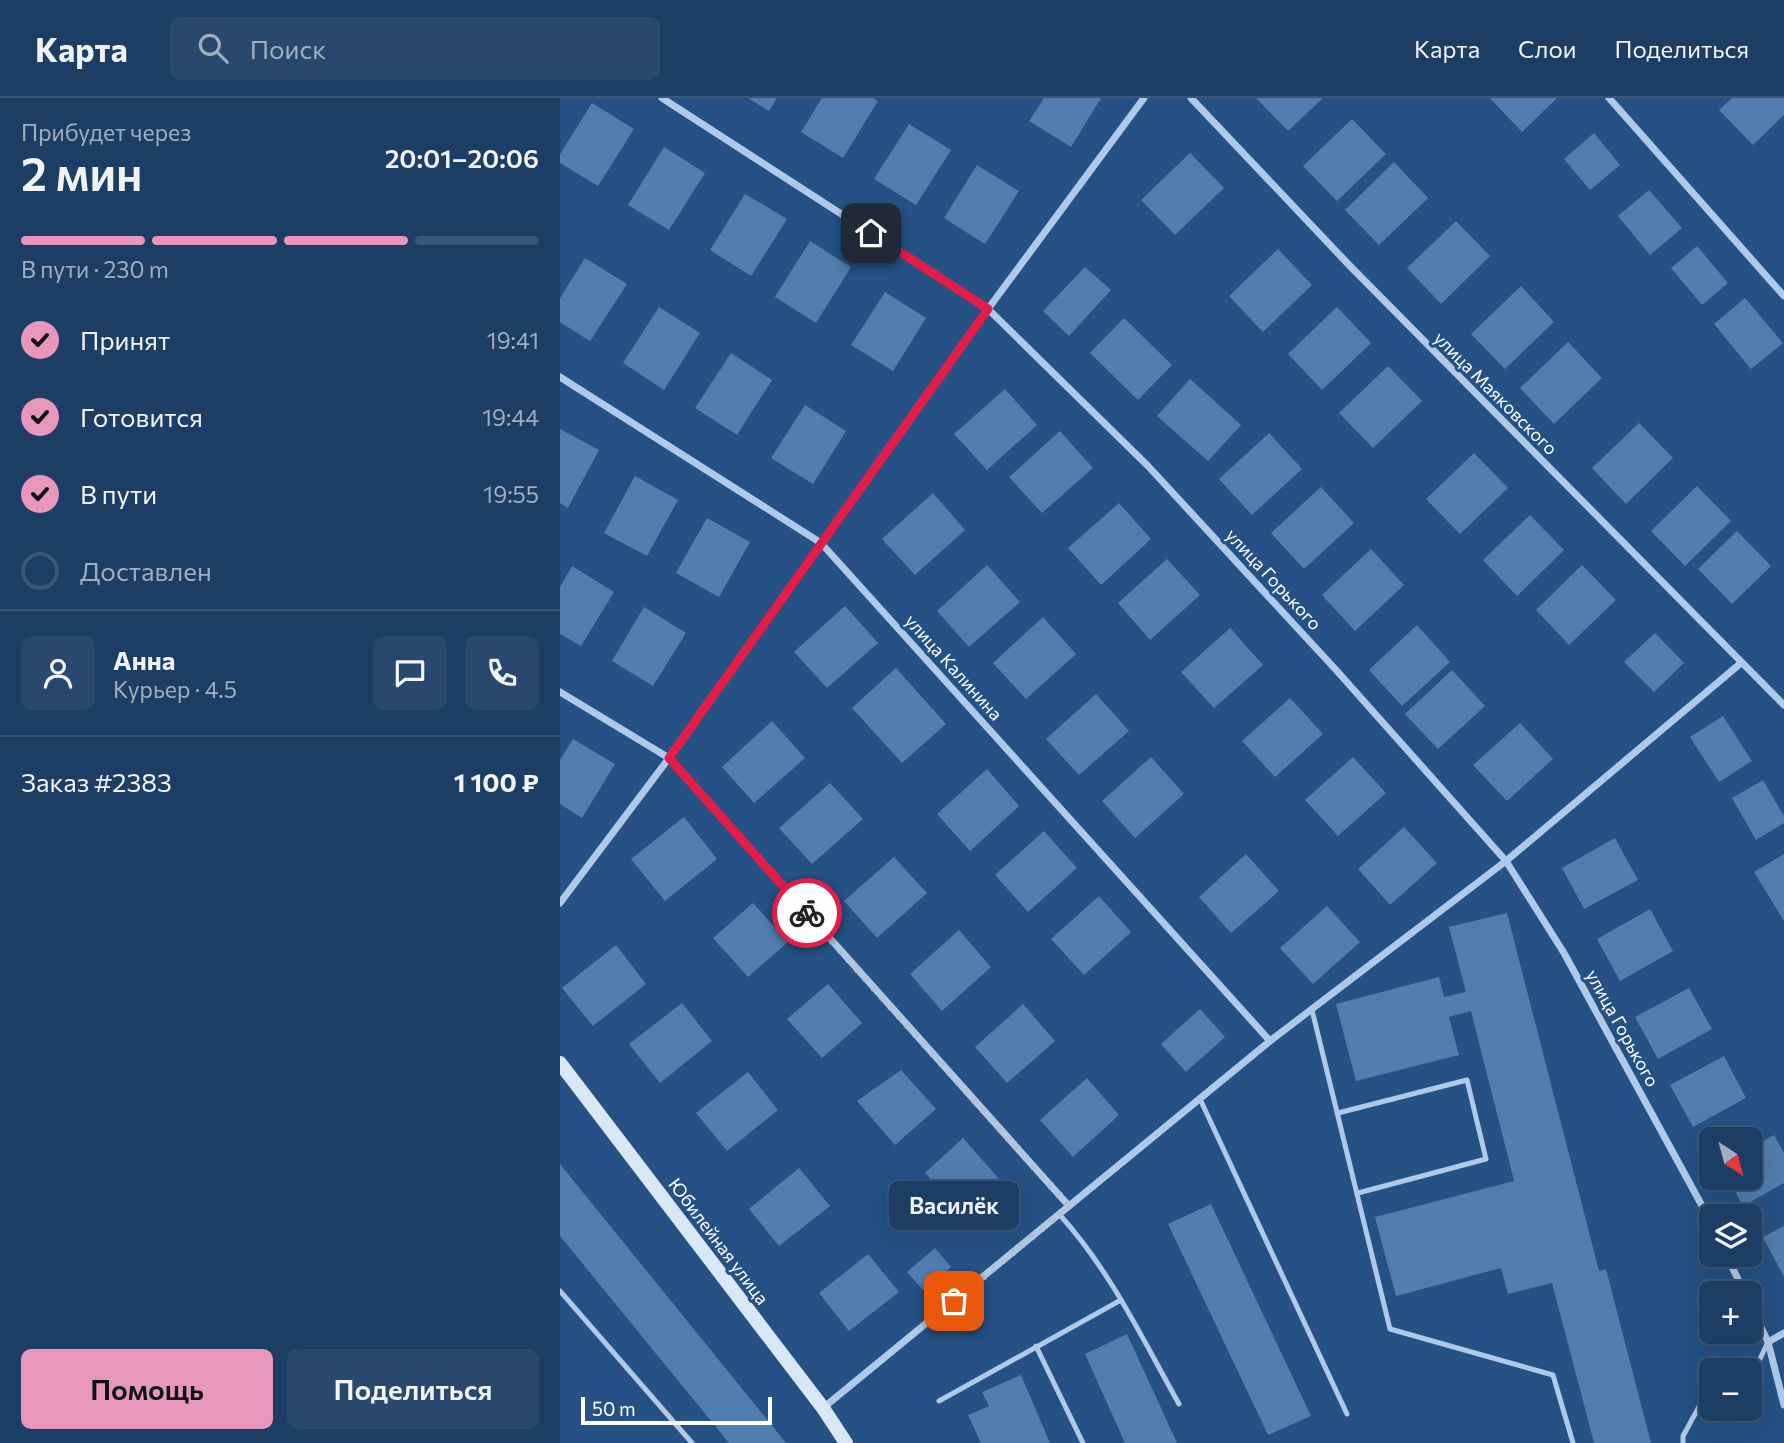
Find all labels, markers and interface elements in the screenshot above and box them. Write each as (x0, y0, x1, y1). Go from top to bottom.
search box (170, 17, 660, 80)
text: Карта (35, 28, 128, 69)
icon: search (194, 29, 232, 67)
text: Поиск (250, 33, 326, 64)
text: Карта (1414, 34, 1480, 63)
text: Слои (1518, 34, 1576, 63)
text: Поделиться (1614, 34, 1749, 63)
text: Прибудет через (21, 118, 191, 146)
text: 20:01–20:06 (385, 142, 539, 173)
text: 2 мин (21, 144, 143, 200)
pin (841, 203, 901, 263)
icon: home (852, 214, 890, 252)
text: В пути · 230 m (21, 255, 169, 283)
icon: check (21, 321, 59, 359)
text: Принят (80, 324, 170, 355)
text: 19:41 (487, 326, 539, 354)
street label: улица Маяковского (1430, 327, 1562, 459)
icon: check (21, 398, 59, 436)
text: Готовится (80, 401, 203, 432)
text: 19:44 (482, 403, 539, 431)
icon: check (21, 475, 59, 513)
text: В пути (80, 478, 157, 509)
text: 19:55 (483, 480, 539, 508)
street label: улица Горького (1221, 524, 1327, 634)
text: Доставлен (80, 555, 212, 586)
street label: улица Калинина (901, 609, 1007, 725)
button: person (21, 636, 95, 710)
button: chat (373, 636, 447, 710)
button: phone (465, 636, 539, 710)
text: Анна (113, 644, 175, 675)
text: Курьер · 4.5 (113, 675, 237, 703)
text: Заказ #2383 (21, 766, 172, 797)
text: 1 100 ₽ (454, 766, 539, 797)
courier (772, 878, 842, 948)
icon: bike (788, 894, 826, 932)
street label: улица Горького (1582, 966, 1664, 1090)
north arrow (1699, 1127, 1762, 1190)
map controls (1699, 1127, 1762, 1421)
street label: Юбилейная улица (664, 1173, 774, 1309)
callout: Василёк (889, 1182, 1019, 1231)
text: Василёк (909, 1191, 999, 1219)
button: layers (1699, 1204, 1762, 1267)
pin (924, 1271, 984, 1331)
button: + (1699, 1281, 1762, 1344)
icon: bag (935, 1282, 973, 1320)
button: Помощь (21, 1349, 273, 1429)
button: Поделиться (287, 1349, 539, 1429)
button: − (1699, 1358, 1762, 1421)
scale bar (581, 1394, 772, 1426)
text: 50 m (592, 1397, 636, 1420)

